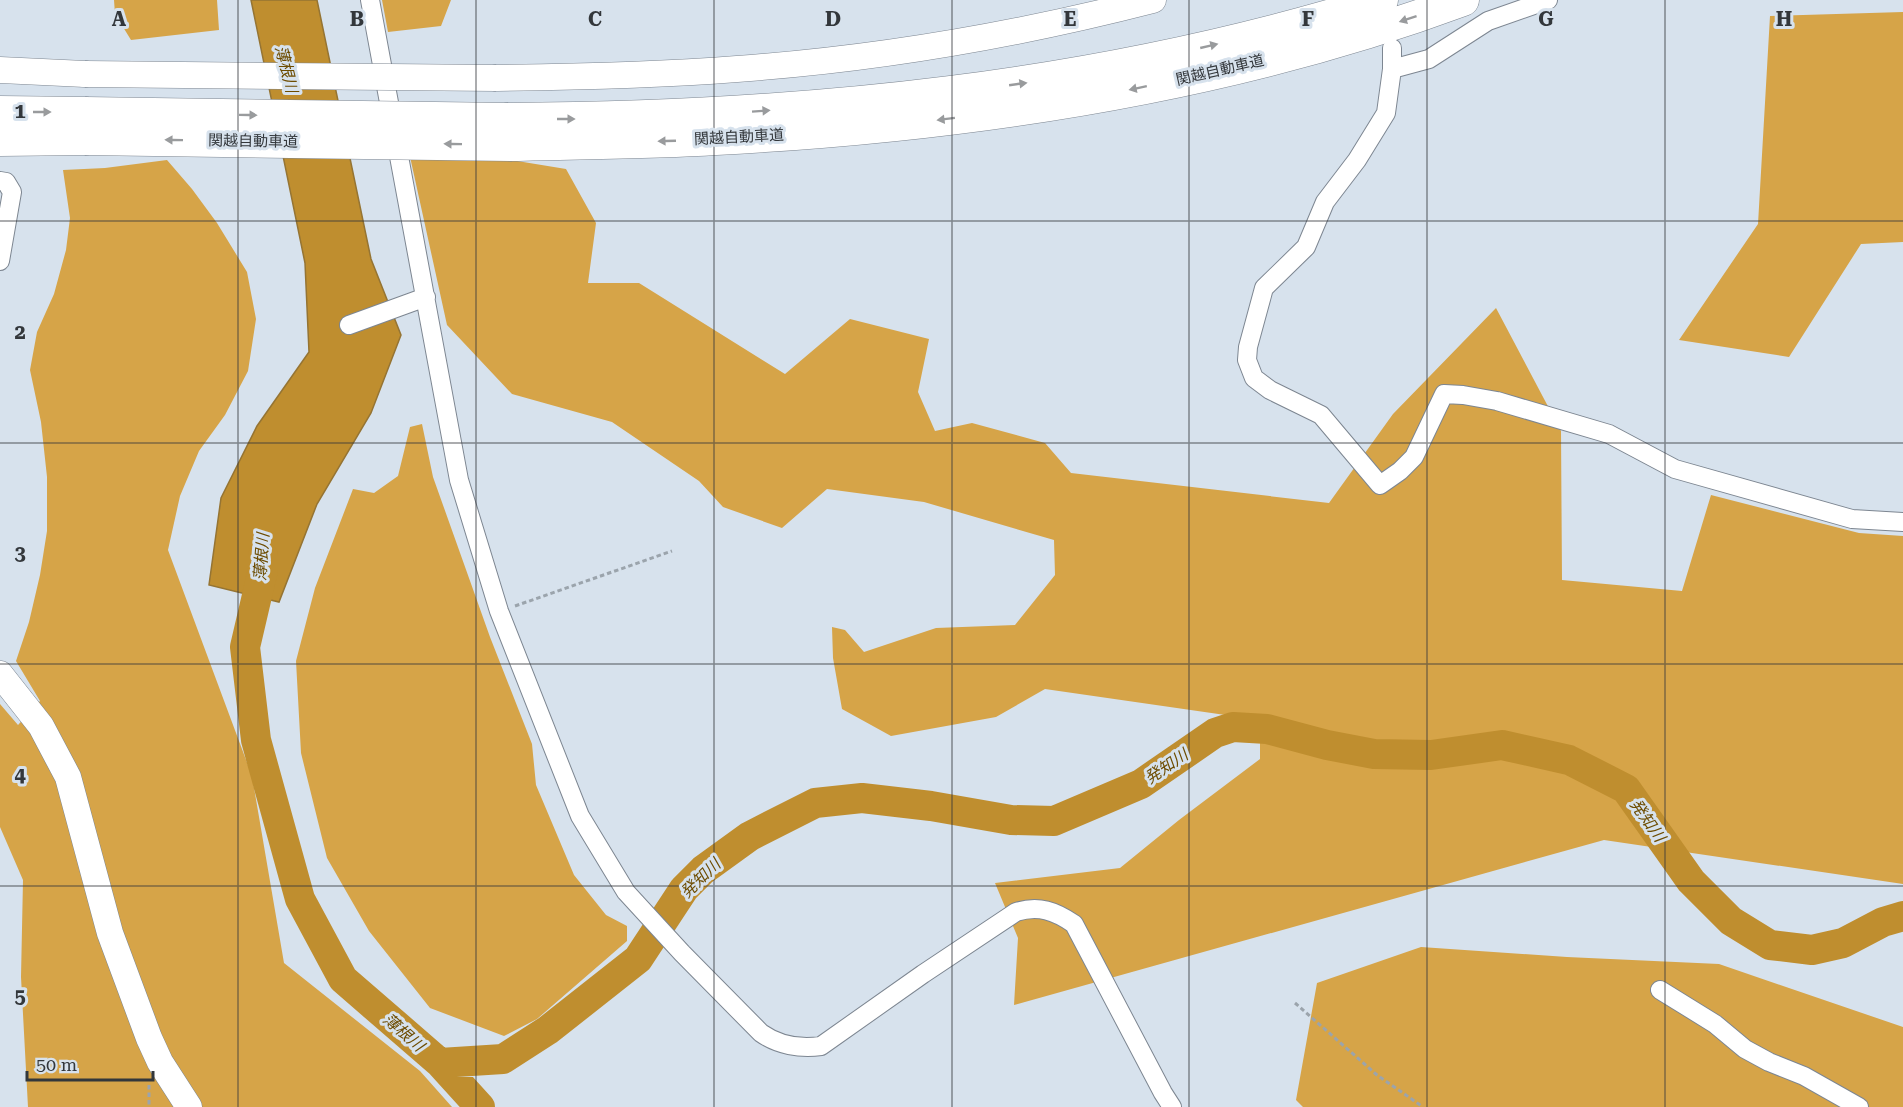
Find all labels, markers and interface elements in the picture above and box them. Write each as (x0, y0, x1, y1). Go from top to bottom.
text: A (112, 7, 127, 31)
text: B (350, 7, 364, 31)
text: C (588, 7, 602, 31)
text: D (825, 7, 841, 31)
text: E (1064, 7, 1077, 31)
text: F (1302, 7, 1314, 31)
text: G (1538, 7, 1554, 31)
text: H (1776, 7, 1792, 31)
one-way arrow (1399, 15, 1417, 24)
one-way arrow (1200, 41, 1218, 51)
water label: 薄根川 (271, 44, 302, 97)
street label: 関越自動車道 (1174, 51, 1266, 89)
one-way arrow (1008, 79, 1027, 89)
one-way arrow (1128, 84, 1147, 93)
text: 1 (14, 99, 26, 123)
one-way arrow (752, 106, 771, 115)
one-way arrow (33, 107, 52, 117)
one-way arrow (239, 110, 258, 120)
one-way arrow (557, 114, 576, 124)
one-way arrow (936, 114, 955, 124)
street label: 関越自動車道 (694, 126, 784, 148)
street label: 関越自動車道 (208, 131, 298, 151)
one-way arrow (165, 135, 184, 145)
one-way arrow (658, 136, 677, 145)
one-way arrow (444, 139, 463, 149)
text: 2 (14, 320, 26, 344)
water label: 薄根川 (250, 530, 273, 582)
text: 3 (14, 541, 26, 565)
water label: 発知川 (1141, 744, 1193, 788)
text: 4 (14, 763, 26, 787)
water label: 発知川 (1626, 795, 1670, 847)
water label: 発知川 (676, 853, 726, 902)
text: 5 (14, 984, 26, 1008)
water label: 薄根川 (379, 1009, 430, 1057)
scale bar (27, 1044, 153, 1082)
text: 50 m (36, 1054, 77, 1075)

